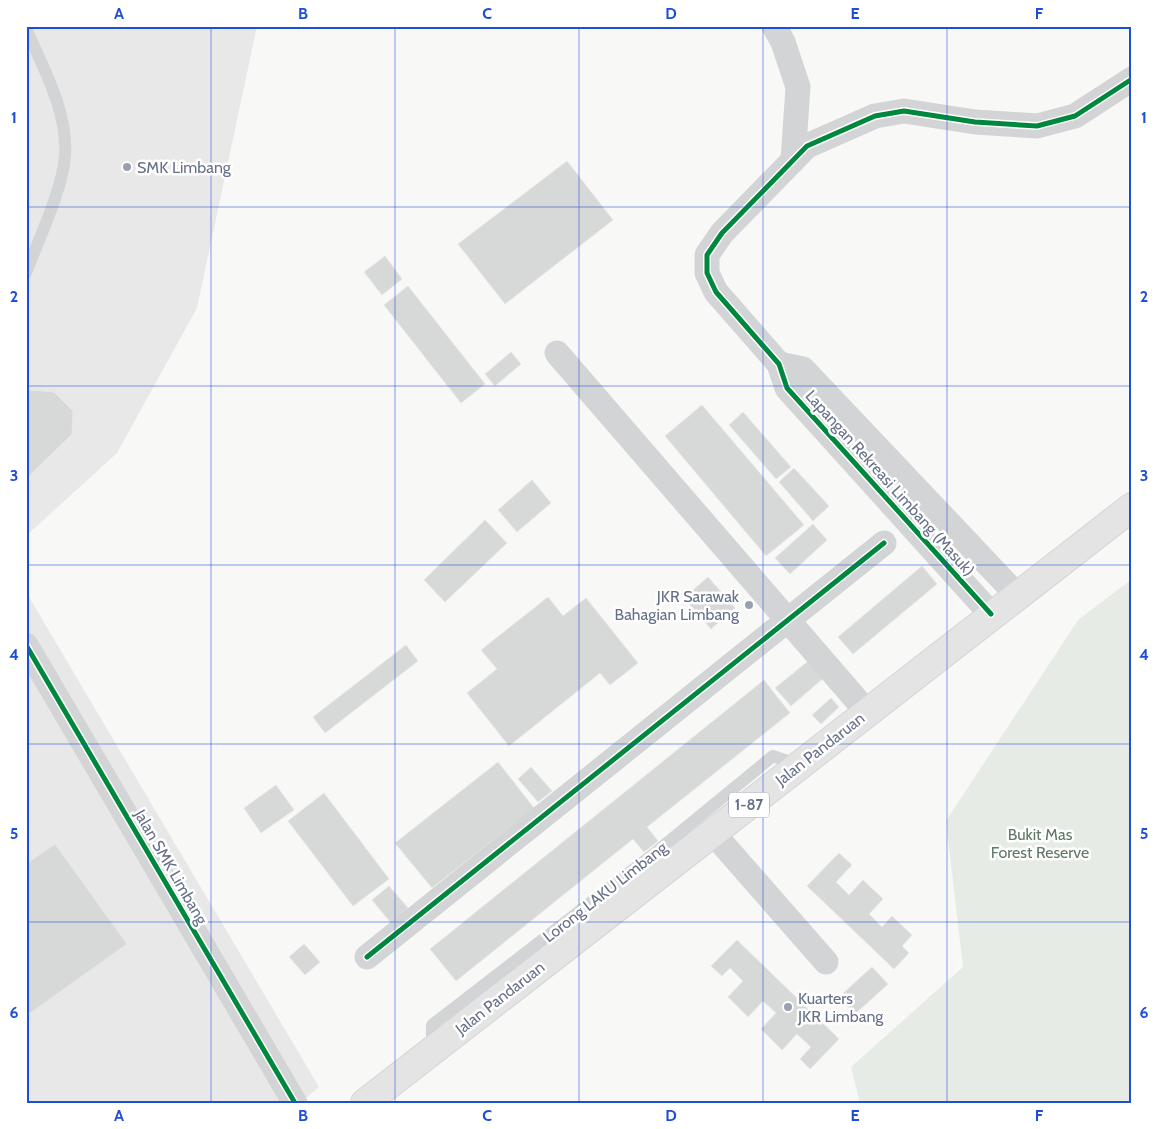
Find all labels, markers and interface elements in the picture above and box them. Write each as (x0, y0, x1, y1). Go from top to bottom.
text: A (114, 4, 124, 23)
text: B (298, 4, 308, 23)
text: C (482, 4, 492, 23)
text: D (665, 4, 677, 23)
text: E (850, 4, 860, 23)
text: F (1035, 4, 1044, 23)
text: 1 (11, 108, 17, 127)
text: 1 (1141, 108, 1147, 127)
place label: SMK Limbang (137, 158, 232, 177)
marker: SMK Limbang (121, 161, 133, 173)
text: 2 (10, 287, 18, 306)
text: 2 (1140, 287, 1148, 306)
street label: Lapangan Rekreasi Limbang (Masuk) (801, 386, 979, 580)
text: 3 (10, 466, 18, 485)
text: 3 (1140, 466, 1148, 485)
place label: JKR Sarawak Bahagian Limbang (615, 587, 740, 624)
marker: JKR Sarawak Bahagian Limbang (743, 599, 755, 611)
text: 4 (9, 645, 19, 664)
text: 4 (1139, 645, 1149, 664)
street label: Jalan Pandaruan (771, 708, 868, 790)
road number: 1-87 (729, 792, 769, 818)
street label: Jalan SMK Limbang (130, 805, 212, 929)
text: 5 (10, 824, 18, 843)
text: 5 (1140, 824, 1148, 843)
park label: Bukit Mas Forest Reserve (991, 825, 1089, 862)
street label: Lorong LAKU Limbang (539, 837, 671, 946)
street label: Jalan Pandaruan (451, 957, 548, 1039)
place label: Kuarters JKR Limbang (797, 989, 884, 1026)
marker: Kuarters JKR Limbang (782, 1001, 794, 1013)
text: 6 (10, 1003, 19, 1022)
text: 6 (1140, 1003, 1149, 1022)
text: A (114, 1106, 124, 1125)
text: B (298, 1106, 308, 1125)
text: C (482, 1106, 492, 1125)
text: D (665, 1106, 677, 1125)
text: E (850, 1106, 860, 1125)
text: F (1035, 1106, 1044, 1125)

